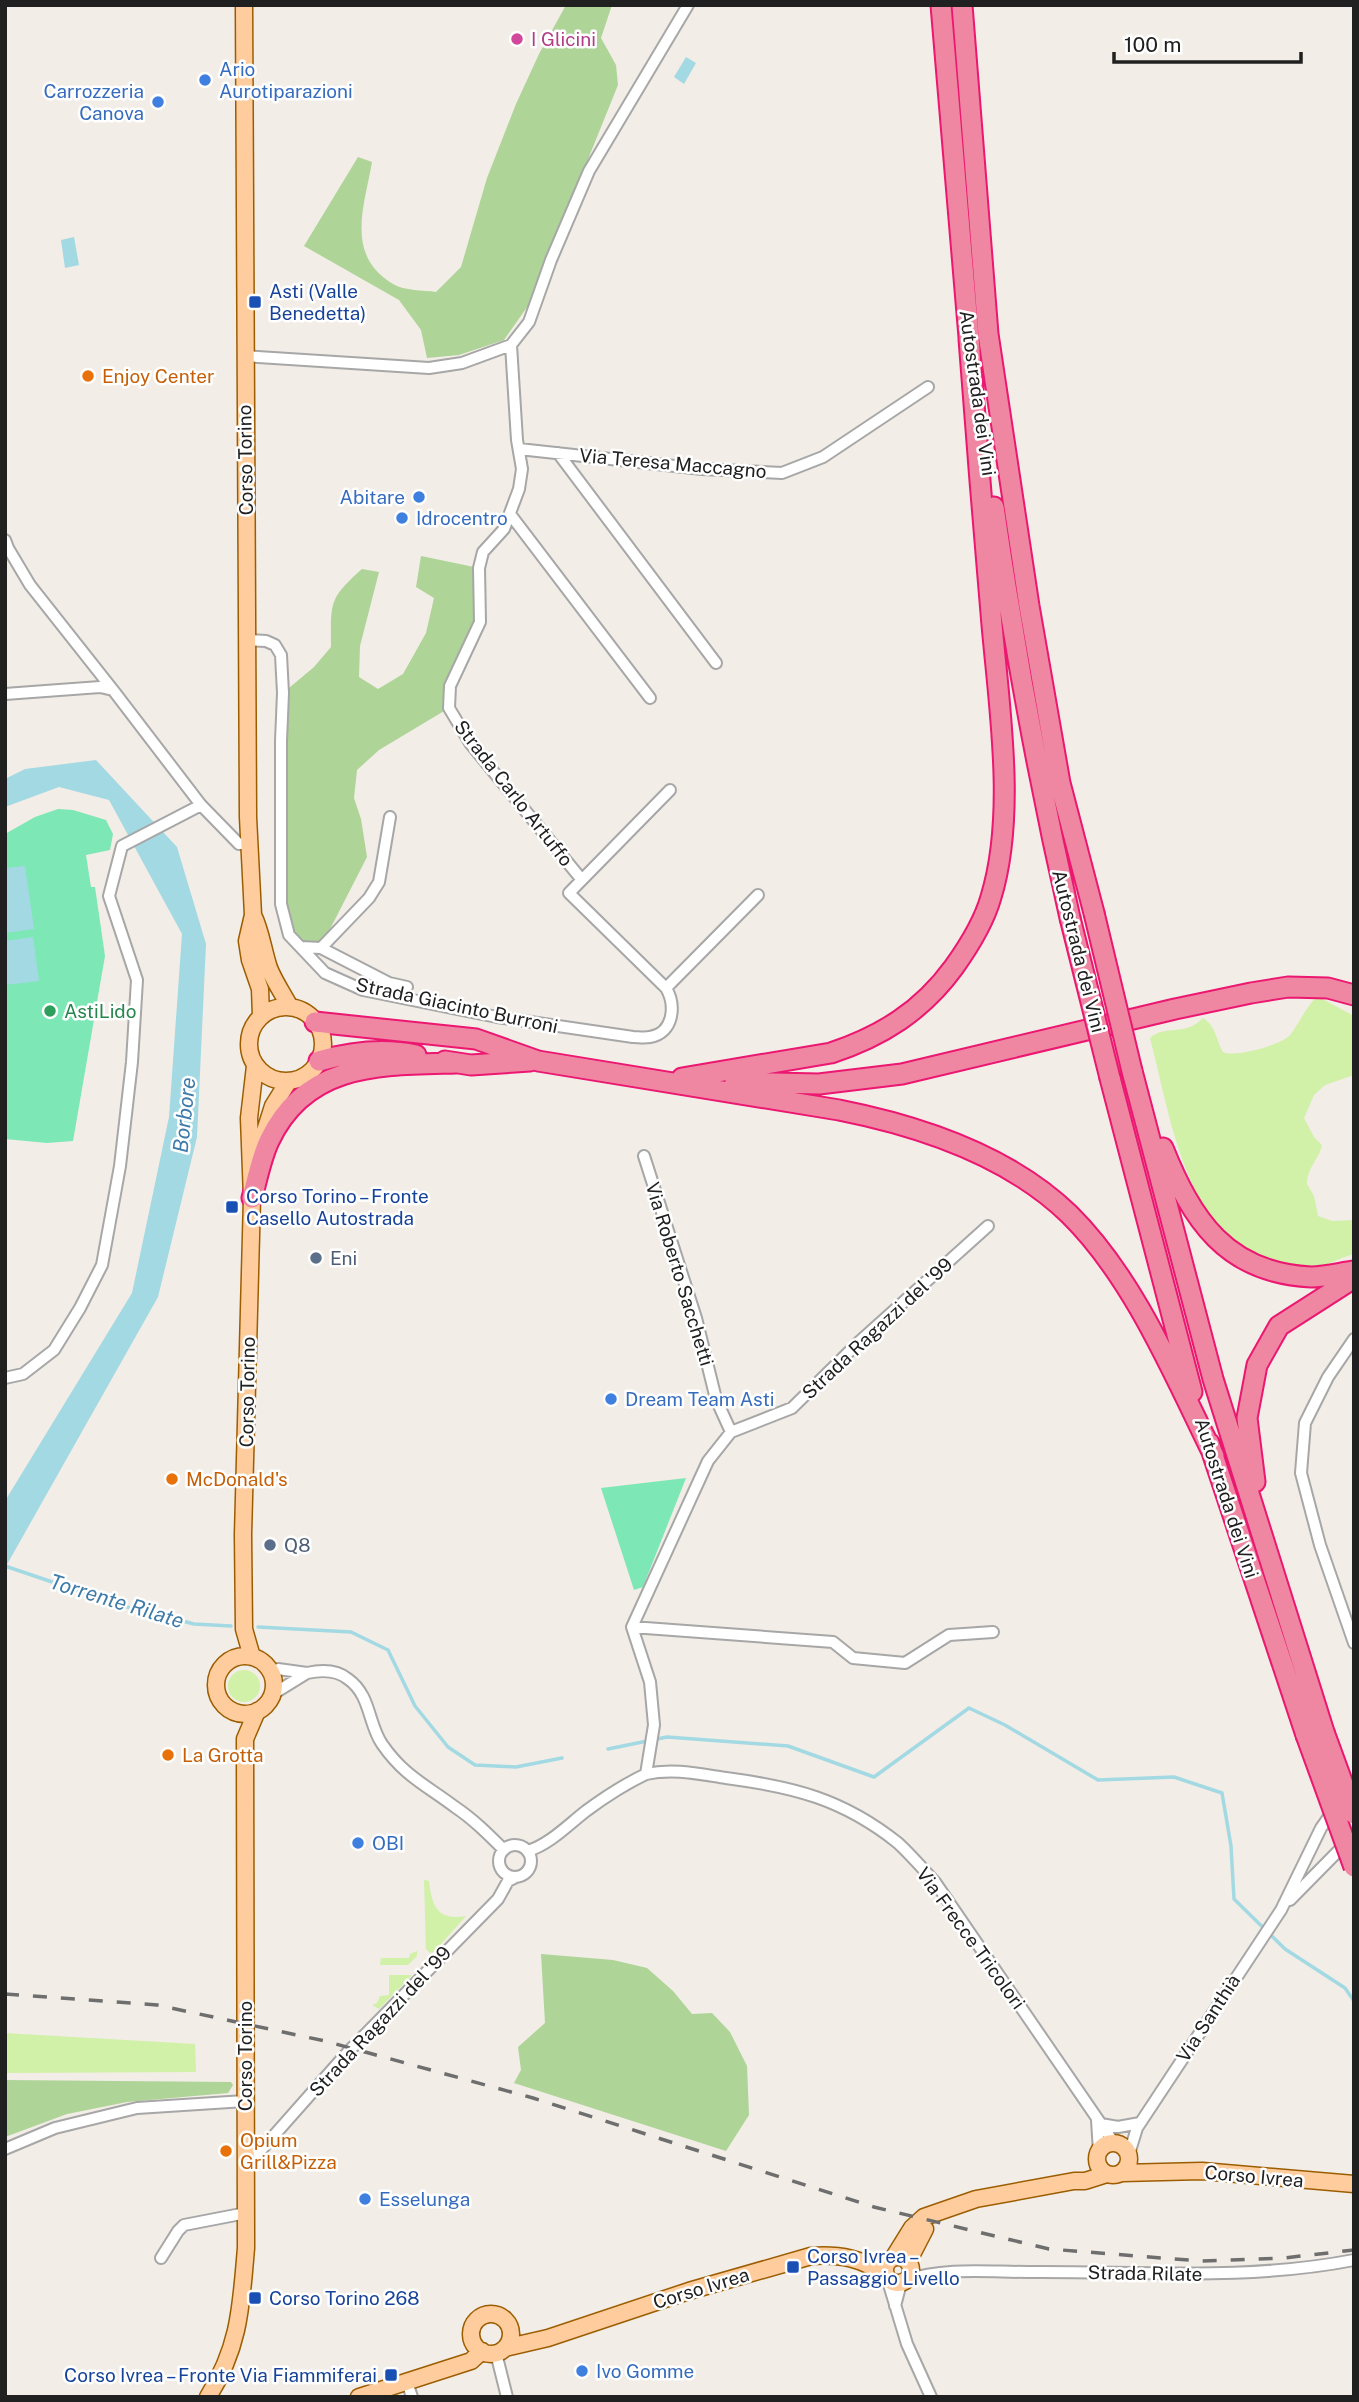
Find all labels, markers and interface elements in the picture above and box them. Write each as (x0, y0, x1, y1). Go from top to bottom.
scale bar (1114, 21, 1301, 65)
place label: I Glicini (531, 28, 596, 50)
marker: I Glicini (509, 31, 525, 47)
text: 100 m (1124, 32, 1181, 57)
place label: Ario Aurotiparazioni (219, 58, 353, 102)
marker: Ario Aurotiparazioni (197, 72, 213, 88)
place label: Carrozzeria Canova (44, 80, 144, 124)
marker: Carrozzeria Canova (150, 94, 166, 110)
place label: Asti (Valle Benedetta) (269, 280, 366, 324)
marker: Asti (Valle Benedetta) (247, 294, 263, 310)
street label: Autostrada dei Vini (955, 309, 1001, 477)
place label: Enjoy Center (102, 365, 215, 387)
marker: Enjoy Center (80, 368, 96, 384)
street label: Corso Torino (233, 404, 257, 516)
street label: Via Teresa Maccagno (578, 444, 768, 482)
place label: Abitare (340, 486, 405, 508)
marker: Abitare (411, 489, 427, 505)
place label: Idrocentro (416, 507, 508, 529)
marker: Idrocentro (394, 510, 410, 526)
street label: Strada Carlo Artuffo (450, 716, 578, 870)
street label: Autostrada dei Vini (1048, 867, 1110, 1035)
street label: Strada Giacinto Burroni (354, 973, 560, 1037)
place label: AstiLido (64, 1000, 136, 1022)
marker: AstiLido (42, 1003, 58, 1019)
water label: Borbore (168, 1076, 200, 1154)
street label: Via Roberto Sacchetti (642, 1179, 718, 1369)
place label: Corso Torino – Fronte Casello Autostrada (246, 1185, 429, 1229)
marker: Corso Torino – Fronte Casello Autostrada (224, 1199, 240, 1215)
place label: Eni (330, 1247, 357, 1269)
marker: Eni (308, 1250, 324, 1266)
street label: Strada Ragazzi del '99 (797, 1253, 957, 1403)
street label: Corso Torino (235, 1336, 259, 1448)
place label: Dream Team Asti (625, 1388, 775, 1410)
marker: Dream Team Asti (603, 1391, 619, 1407)
street label: Autostrada dei Vini (1191, 1415, 1263, 1581)
place label: McDonald's (186, 1468, 288, 1490)
marker: McDonald's (164, 1471, 180, 1487)
place label: Q8 (284, 1534, 311, 1556)
marker: Q8 (262, 1537, 278, 1553)
water label: Torrente Rilate (47, 1569, 187, 1633)
place label: La Grotta (182, 1744, 264, 1766)
marker: La Grotta (160, 1747, 176, 1763)
place label: OBI (372, 1832, 404, 1854)
marker: OBI (350, 1835, 366, 1851)
street label: Via Frecce Tricolori (912, 1863, 1030, 2013)
street label: Strada Ragazzi del '99 (305, 1941, 455, 2101)
street label: Via Santhià (1172, 1970, 1244, 2066)
street label: Corso Torino (234, 2001, 256, 2111)
place label: Opium Grill&Pizza (240, 2129, 337, 2173)
marker: Opium Grill&Pizza (218, 2143, 234, 2159)
street label: Corso Ivrea (1204, 2161, 1304, 2191)
place label: Esselunga (379, 2188, 470, 2210)
marker: Esselunga (357, 2191, 373, 2207)
place label: Corso Ivrea – Passaggio Livello (807, 2245, 960, 2289)
marker: Corso Ivrea – Passaggio Livello (785, 2259, 801, 2275)
street label: Strada Rilate (1087, 2261, 1203, 2285)
street label: Corso Ivrea (650, 2263, 752, 2313)
place label: Corso Torino 268 (269, 2287, 420, 2309)
marker: Corso Torino 268 (247, 2290, 263, 2306)
place label: Ivo Gomme (596, 2360, 694, 2382)
marker: Ivo Gomme (574, 2363, 590, 2379)
place label: Corso Ivrea – Fronte Via Fiammiferai (64, 2364, 377, 2386)
marker: Corso Ivrea – Fronte Via Fiammiferai (383, 2367, 399, 2383)

